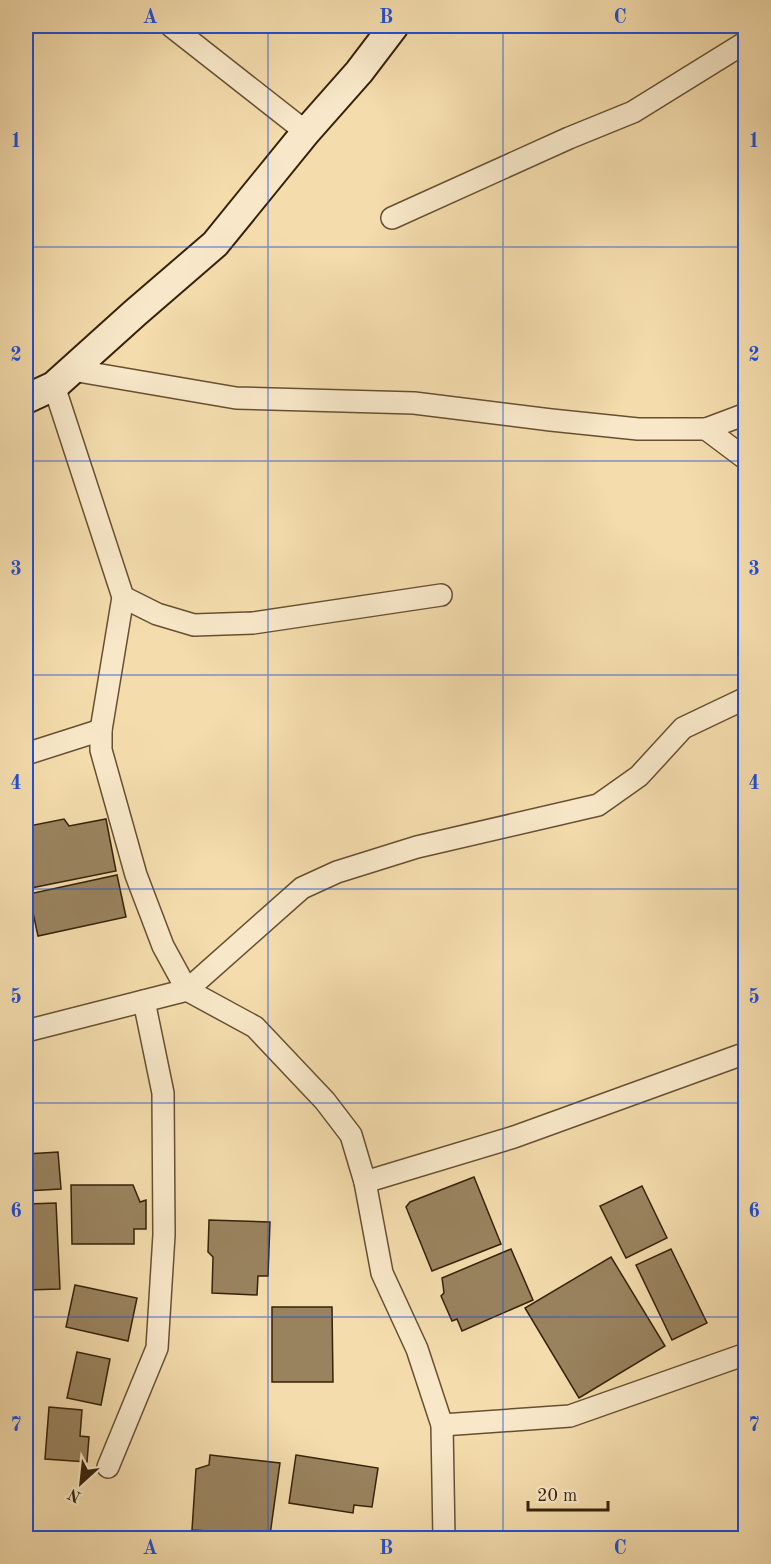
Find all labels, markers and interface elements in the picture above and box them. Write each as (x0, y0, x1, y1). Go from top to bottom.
text: A (142, 8, 158, 28)
text: B (379, 8, 393, 28)
text: C (613, 8, 627, 28)
text: 1 (10, 132, 22, 152)
text: 1 (748, 132, 760, 152)
text: 2 (10, 346, 22, 366)
text: 2 (748, 346, 760, 366)
text: 3 (10, 560, 22, 580)
text: 3 (748, 560, 760, 580)
text: 4 (10, 774, 22, 794)
text: 4 (748, 774, 760, 794)
text: 5 (10, 987, 22, 1008)
text: 5 (748, 987, 760, 1008)
text: 6 (10, 1202, 22, 1222)
text: 6 (748, 1202, 760, 1222)
text: 7 (10, 1416, 22, 1436)
text: 7 (748, 1416, 760, 1436)
north arrow (51, 1453, 111, 1513)
scale bar (528, 1474, 608, 1512)
text: N (65, 1484, 84, 1504)
text: 20 m (537, 1487, 577, 1505)
text: A (142, 1539, 158, 1559)
text: B (379, 1539, 393, 1559)
text: C (613, 1539, 627, 1559)

